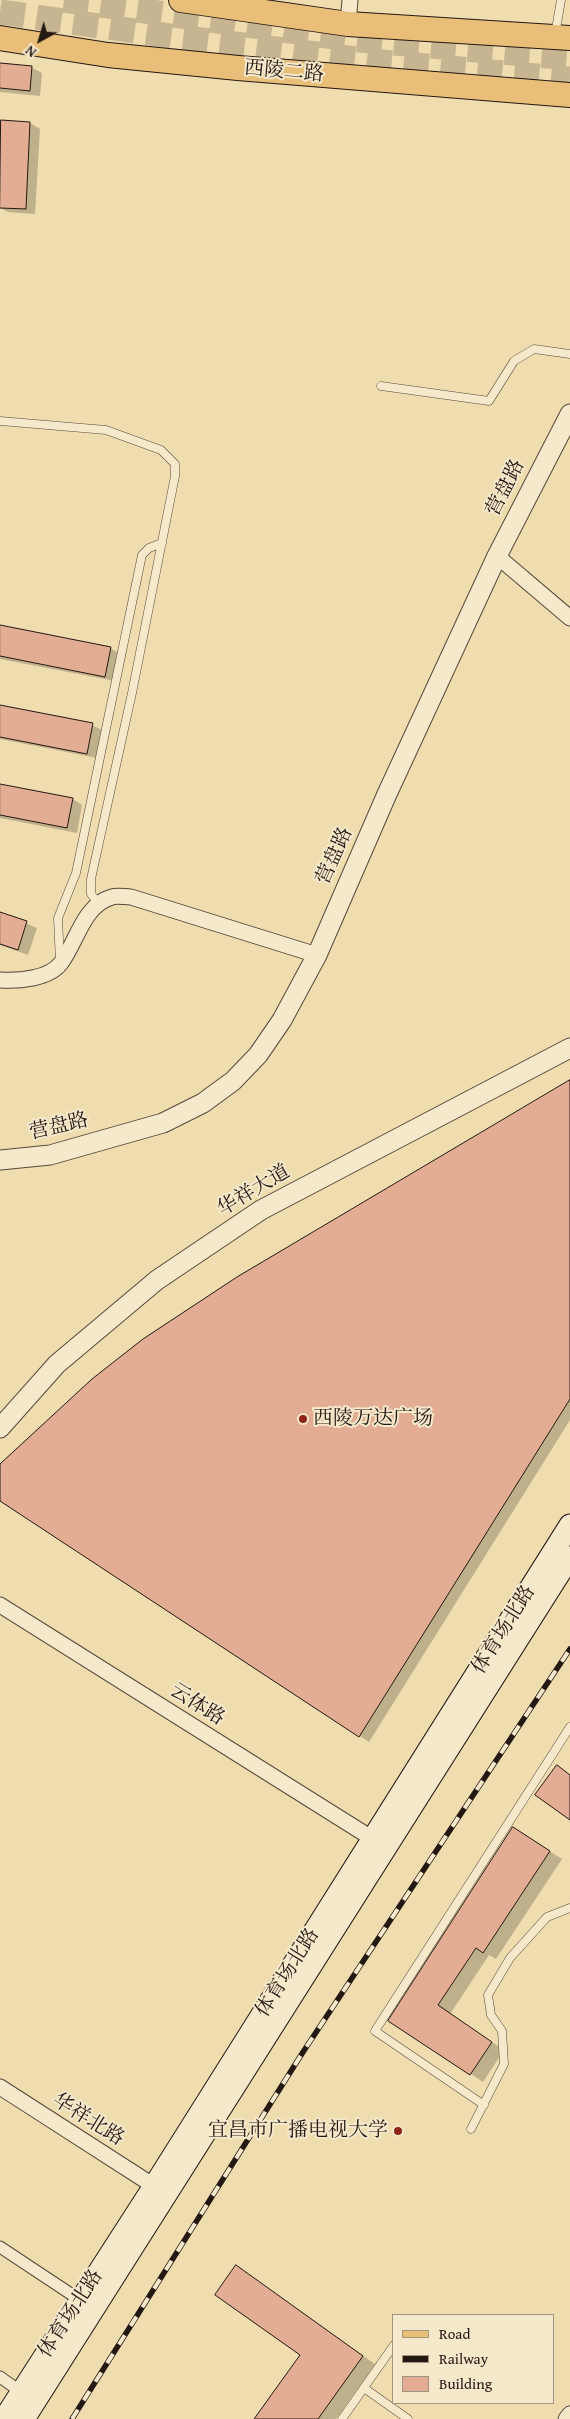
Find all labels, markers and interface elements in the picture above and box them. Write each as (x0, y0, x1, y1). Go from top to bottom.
north arrow (15, 15, 65, 65)
text: N (21, 41, 40, 62)
street label: 西陵二路 (243, 57, 325, 87)
street label: 营盘路 (482, 456, 530, 520)
street label: 营盘路 (312, 824, 358, 888)
street label: 营盘路 (27, 1109, 91, 1145)
street label: 华祥大道 (214, 1160, 294, 1222)
place label: 西陵万达广场 (313, 1407, 433, 1431)
marker: 西陵万达广场 (297, 1413, 309, 1425)
street label: 体育场北路 (467, 1581, 541, 1679)
street label: 云体路 (165, 1679, 229, 1731)
street label: 体育场北路 (251, 1924, 325, 2022)
street label: 华祥北路 (48, 2089, 128, 2151)
place label: 宜昌市广播电视大学 (208, 2119, 388, 2143)
marker: 宜昌市广播电视大学 (392, 2125, 404, 2137)
street label: 体育场北路 (34, 2266, 108, 2362)
legend (392, 2314, 555, 2404)
text: Road (439, 2323, 470, 2344)
text: Railway (439, 2348, 488, 2369)
text: Building (439, 2373, 492, 2394)

